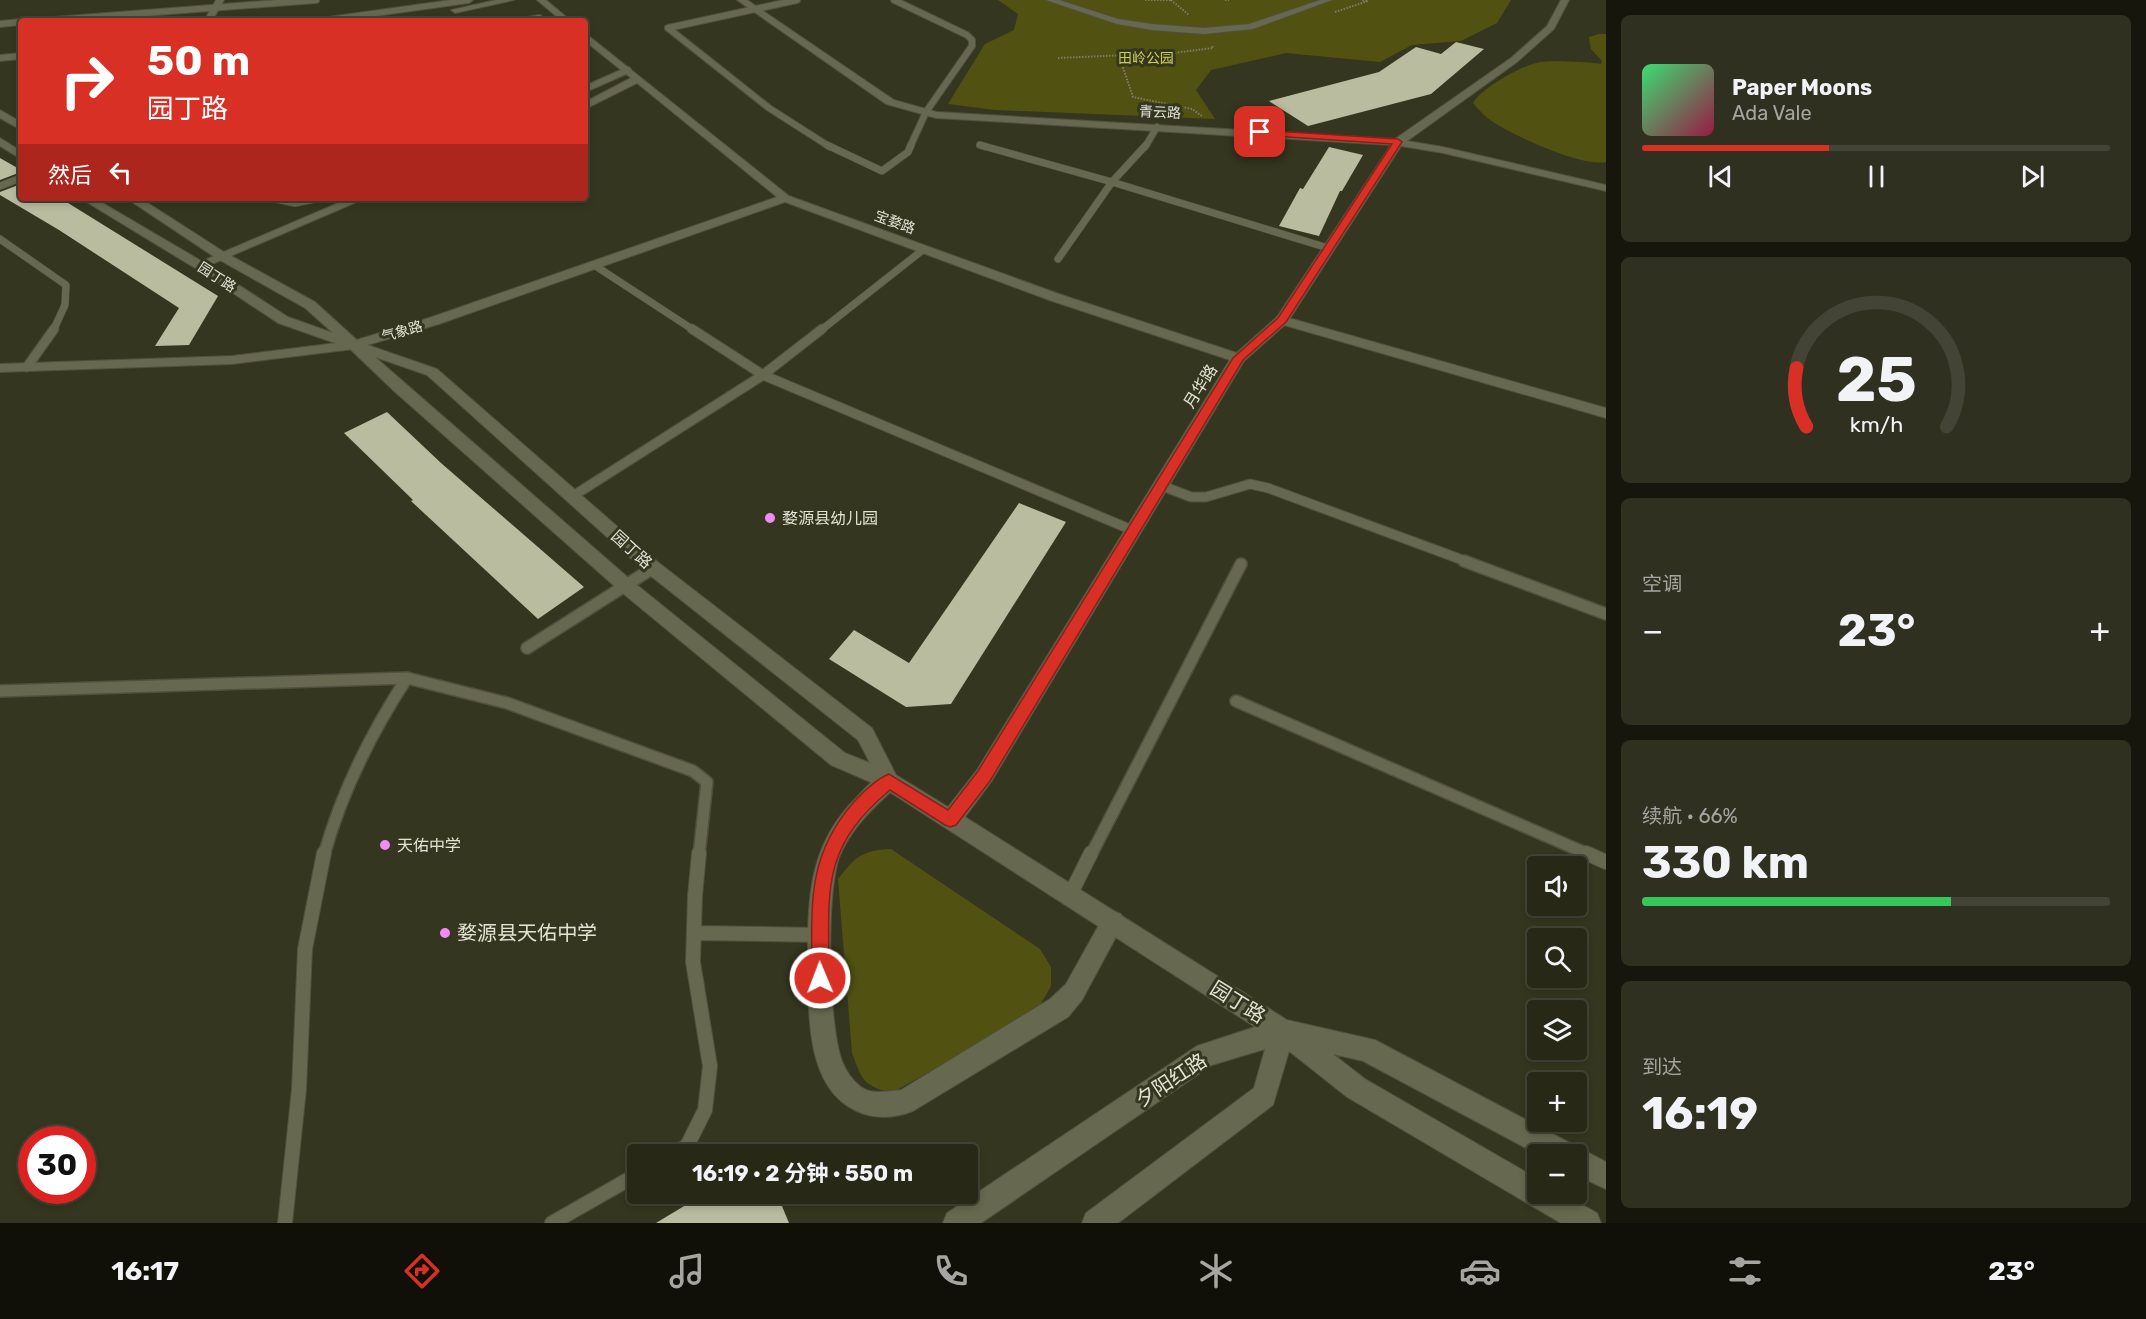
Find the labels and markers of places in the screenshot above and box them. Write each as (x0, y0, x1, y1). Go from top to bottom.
pin (1234, 106, 1285, 157)
place label: 婺源县幼儿园 (782, 509, 878, 528)
marker: 婺源县幼儿园 (763, 511, 777, 525)
place label: 天佑中学 (397, 836, 461, 855)
marker: 天佑中学 (378, 838, 392, 852)
place label: 婺源县天佑中学 (457, 921, 597, 945)
marker: 婺源县天佑中学 (438, 926, 452, 940)

